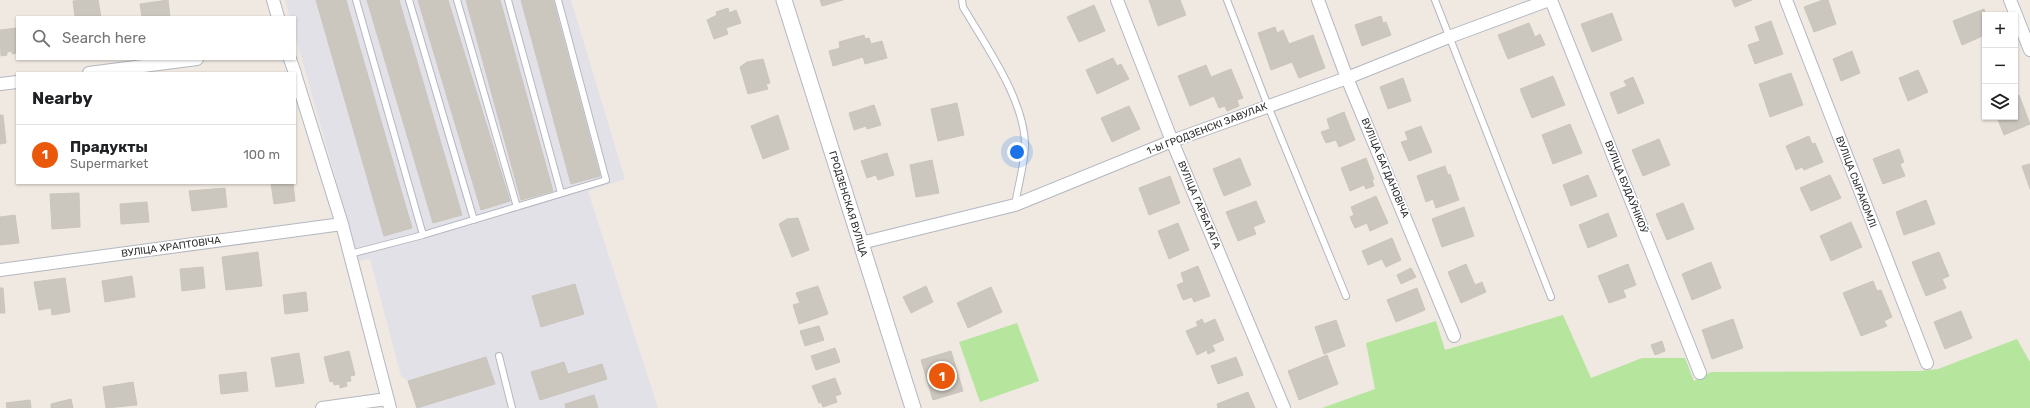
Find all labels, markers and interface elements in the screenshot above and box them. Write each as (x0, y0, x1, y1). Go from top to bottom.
map controls (1982, 12, 2018, 120)
button: + (1982, 12, 2018, 48)
search box (16, 16, 296, 60)
icon: search (30, 27, 52, 49)
text: Search here (62, 29, 146, 47)
button: − (1982, 48, 2018, 84)
button: layers (1982, 84, 2018, 120)
text: Nearby (32, 88, 93, 108)
street label: 1-Ы ГРОДЗЕНСКІ ЗАВУЛАК (1145, 100, 1270, 158)
street label: ВУЛІЦА БАГДАНОВІЧА (1359, 116, 1412, 220)
street label: ВУЛІЦА СЫРАКОМЛІ (1833, 135, 1879, 229)
text: Прадукты (70, 138, 148, 156)
street label: ВУЛІЦА БУДАЎНІКОЎ (1602, 139, 1650, 235)
your location (1007, 142, 1027, 162)
text: 1 (42, 147, 48, 162)
text: 100 m (243, 147, 280, 162)
street label: ГРОДЗЕНСКАЯ ВУЛІЦА (826, 150, 870, 259)
text: Supermarket (70, 156, 148, 171)
street label: ВУЛІЦА ГАРБАТАГА (1175, 159, 1223, 251)
street label: ВУЛІЦА ХРАПТОВІЧА (120, 234, 222, 260)
pin: 1 (929, 361, 955, 391)

